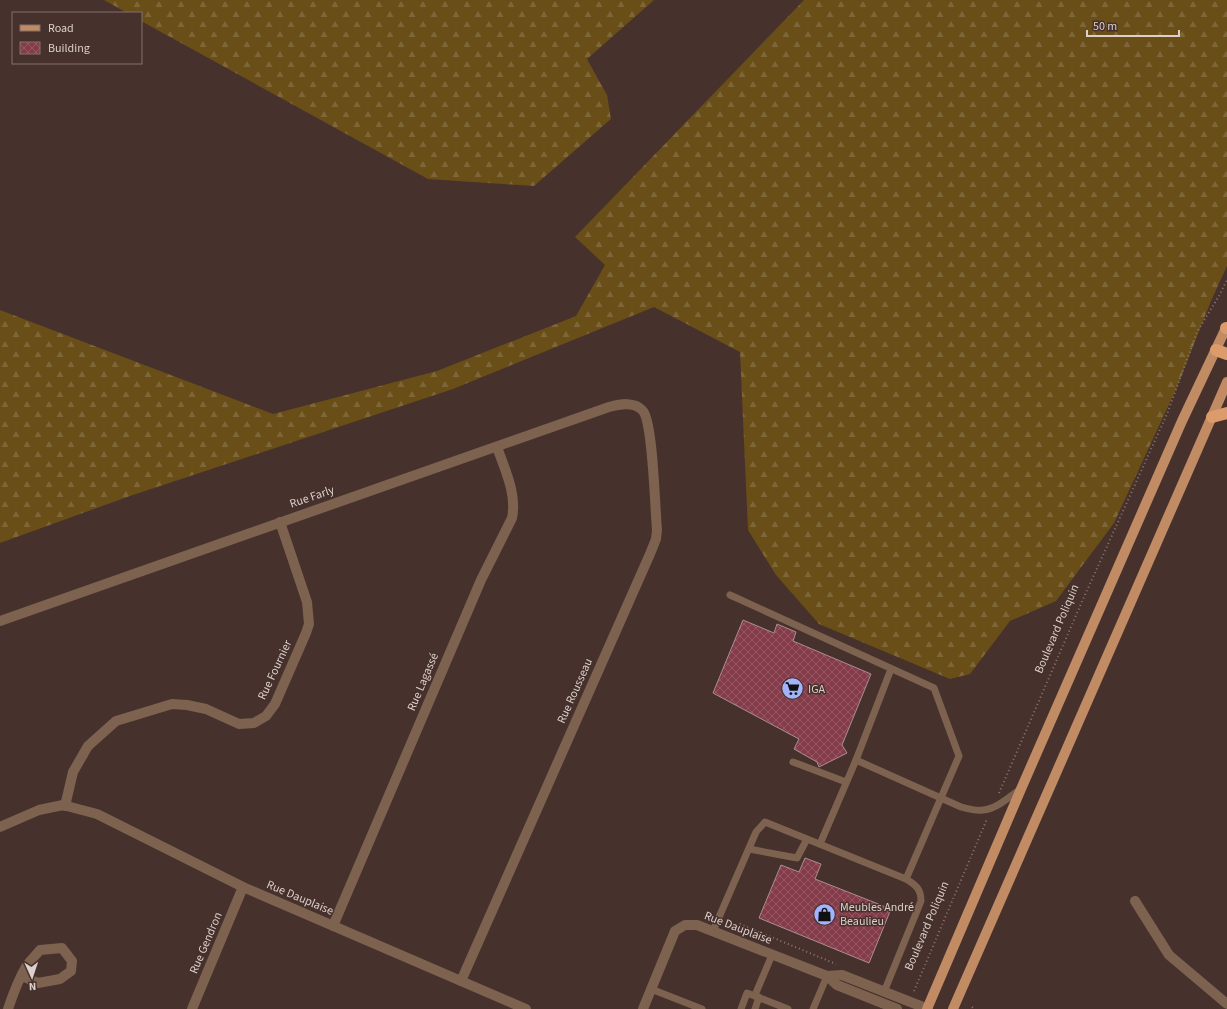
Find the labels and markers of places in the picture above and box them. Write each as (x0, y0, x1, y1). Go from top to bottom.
supermarket icon: IGA (780, 676, 806, 702)
place label: IGA (808, 681, 826, 698)
place label: Meubles André Beaulieu (840, 899, 914, 930)
shop icon: Meubles André Beaulieu (812, 901, 838, 927)

